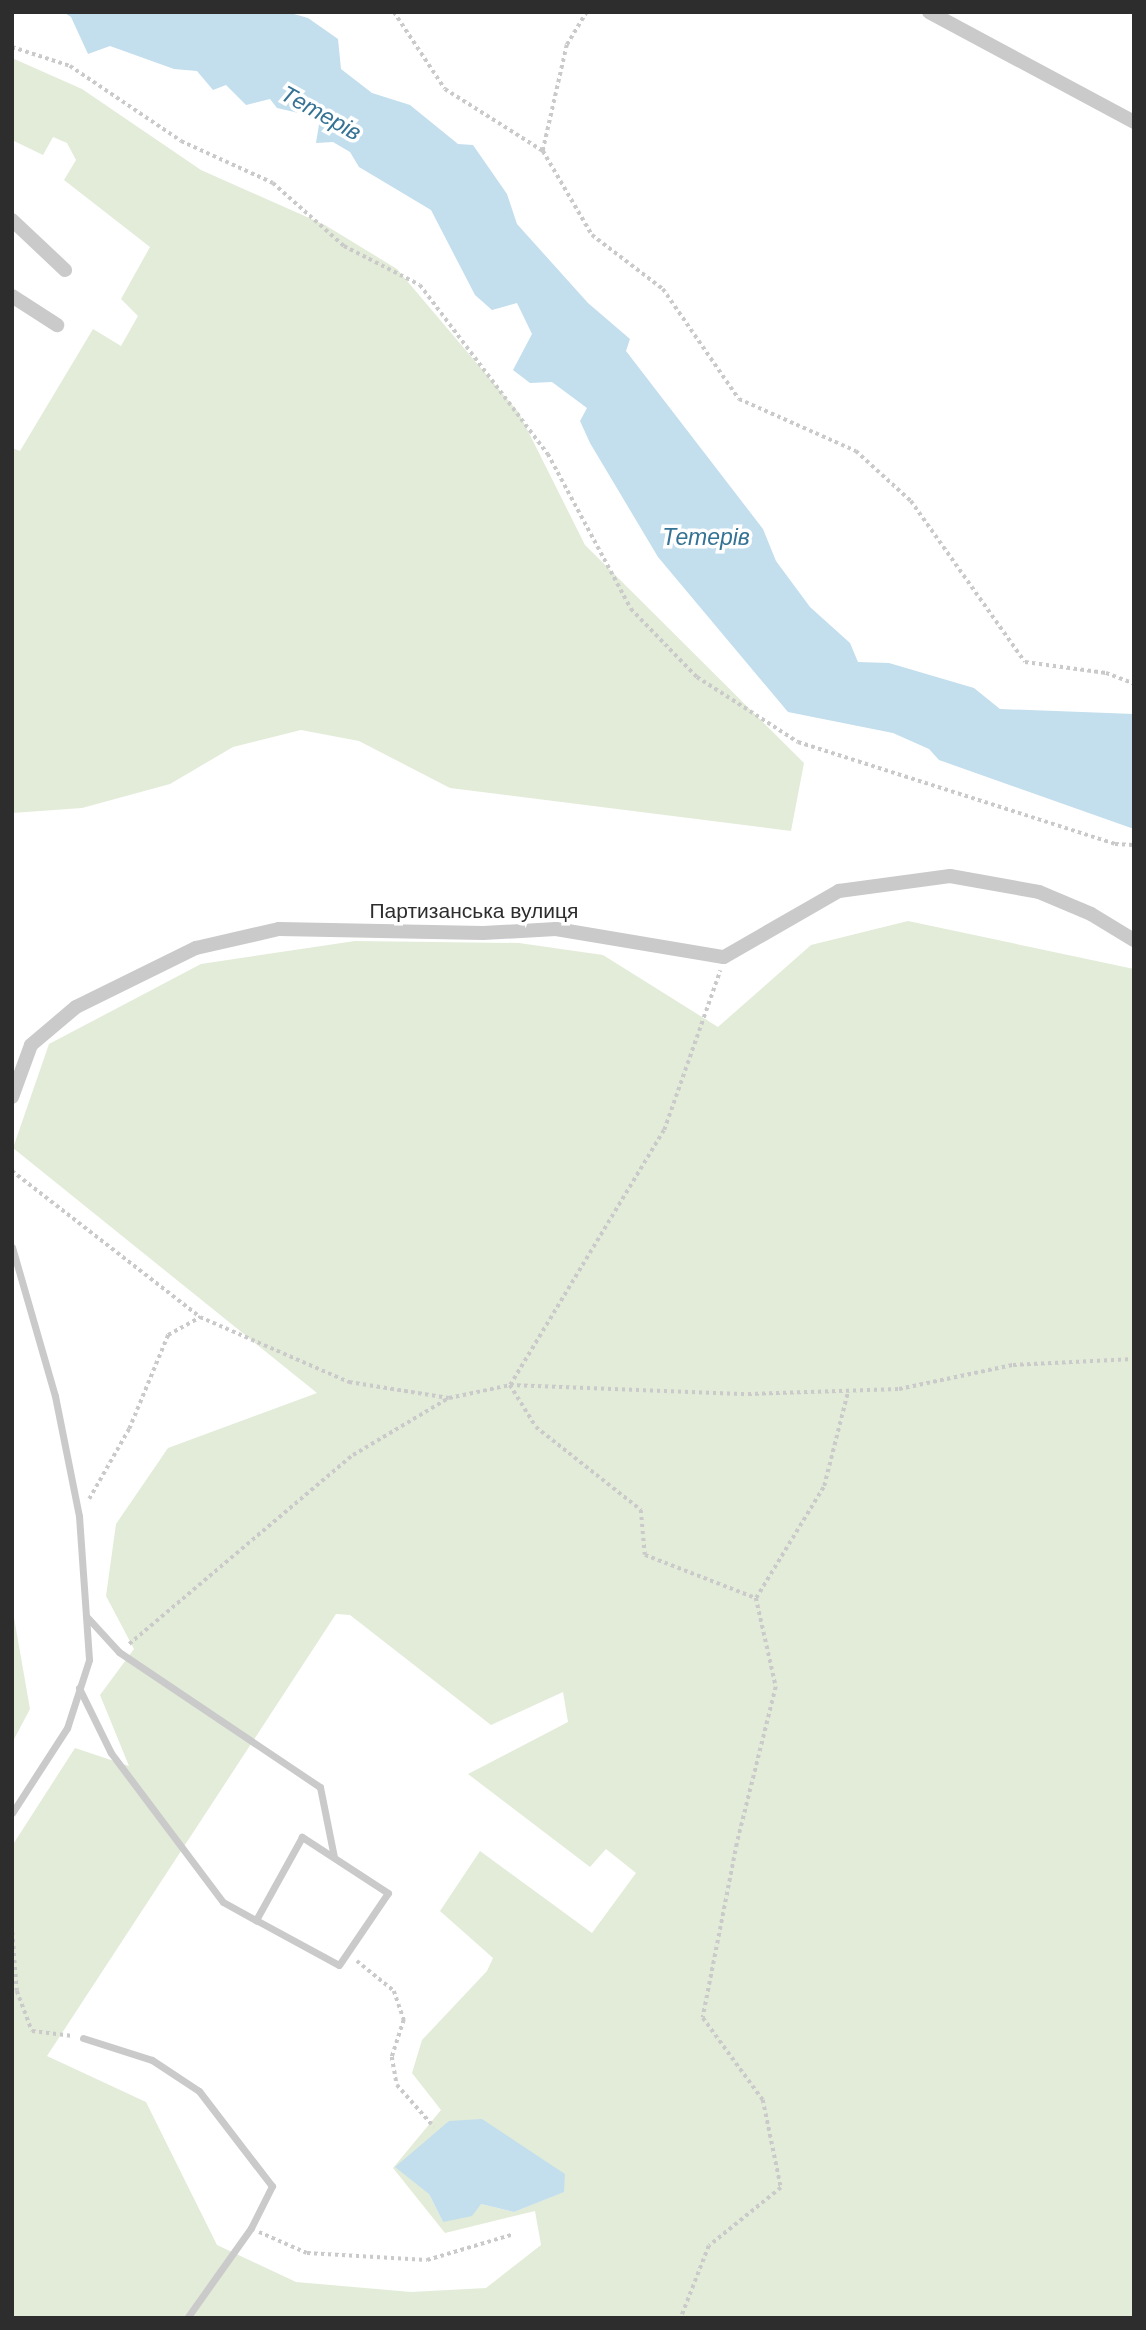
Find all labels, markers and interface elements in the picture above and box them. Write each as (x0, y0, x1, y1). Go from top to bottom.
water label: Тетерів (276, 80, 366, 146)
water label: Тетерів (662, 523, 750, 551)
street label: Партизанська вулиця (370, 898, 578, 924)

